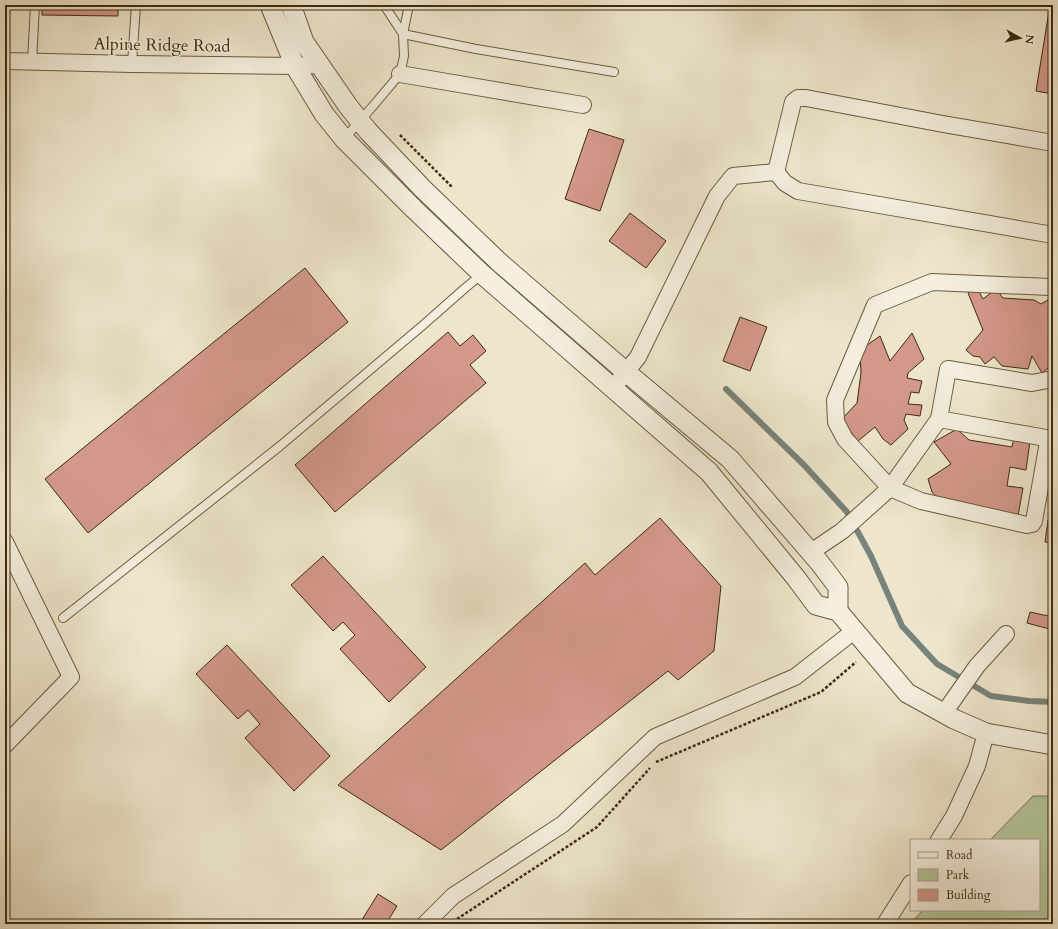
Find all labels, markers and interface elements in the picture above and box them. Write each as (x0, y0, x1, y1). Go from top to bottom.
north arrow (1000, 18, 1040, 58)
street label: Alpine Ridge Road (93, 32, 231, 58)
text: N (1021, 34, 1037, 46)
legend (910, 839, 1040, 911)
text: Road (946, 847, 973, 863)
text: Park (946, 867, 970, 883)
text: Building (946, 887, 991, 903)

